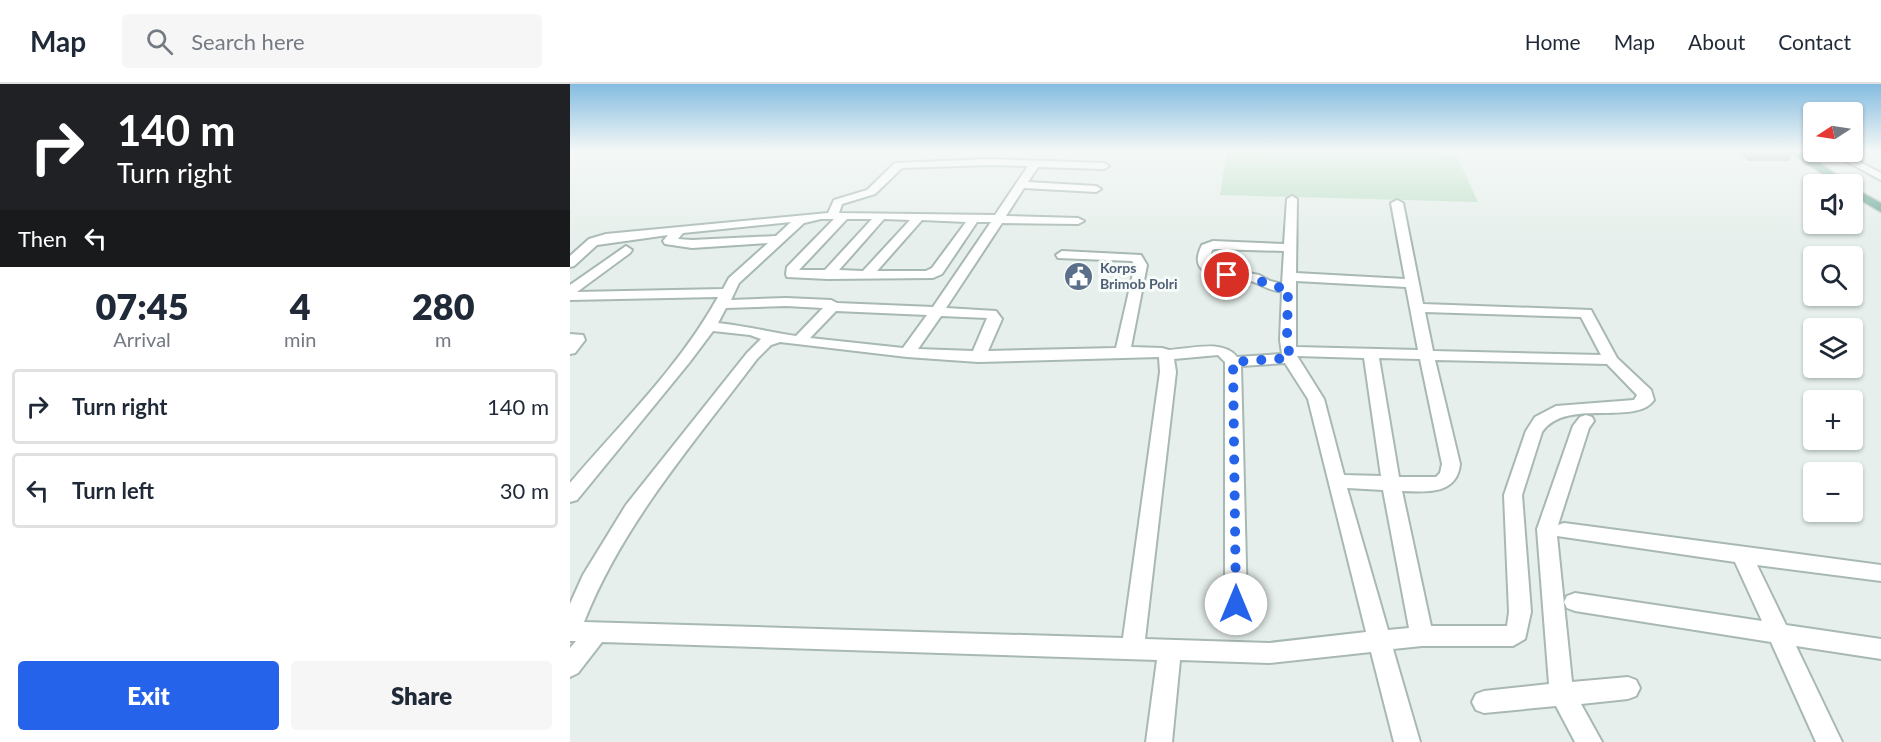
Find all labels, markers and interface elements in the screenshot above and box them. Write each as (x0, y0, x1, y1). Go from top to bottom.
search box (122, 14, 542, 68)
text: Map (30, 24, 86, 58)
icon: search (143, 25, 176, 58)
text: Search here (191, 28, 305, 55)
text: Home (1525, 29, 1581, 54)
text: Map (1614, 29, 1655, 54)
text: About (1688, 29, 1745, 54)
text: Contact (1778, 29, 1851, 54)
north arrow (1803, 102, 1863, 162)
map controls (1803, 102, 1863, 522)
text: 140 m (117, 105, 235, 155)
icon: right (18, 108, 96, 186)
text: Turn right (117, 156, 232, 189)
button: sound (1803, 174, 1863, 234)
icon: left (79, 222, 112, 255)
text: Then (18, 225, 67, 252)
button: search (1803, 246, 1863, 306)
pin (1201, 249, 1252, 300)
icon: arrive (1210, 258, 1243, 291)
place label: Korps Brimob Polri (1100, 259, 1178, 292)
public building icon: Korps Brimob Polri (1063, 260, 1095, 292)
text: 07:45 (95, 284, 189, 328)
text: 4 (290, 284, 311, 328)
text: 280 (412, 284, 475, 328)
button: layers (1803, 318, 1863, 378)
text: Arrival (113, 327, 171, 351)
text: min (284, 327, 316, 351)
text: m (435, 327, 451, 351)
icon: right (21, 390, 54, 423)
button: + (1803, 390, 1863, 450)
text: Turn right (72, 393, 167, 420)
text: 140 m (487, 393, 549, 420)
button: − (1803, 462, 1863, 522)
icon: left (21, 474, 54, 507)
text: Turn left (72, 477, 154, 504)
text: 30 m (500, 477, 549, 504)
position arrow (1204, 572, 1268, 636)
button: Exit (18, 661, 279, 730)
button: Share (291, 661, 552, 730)

